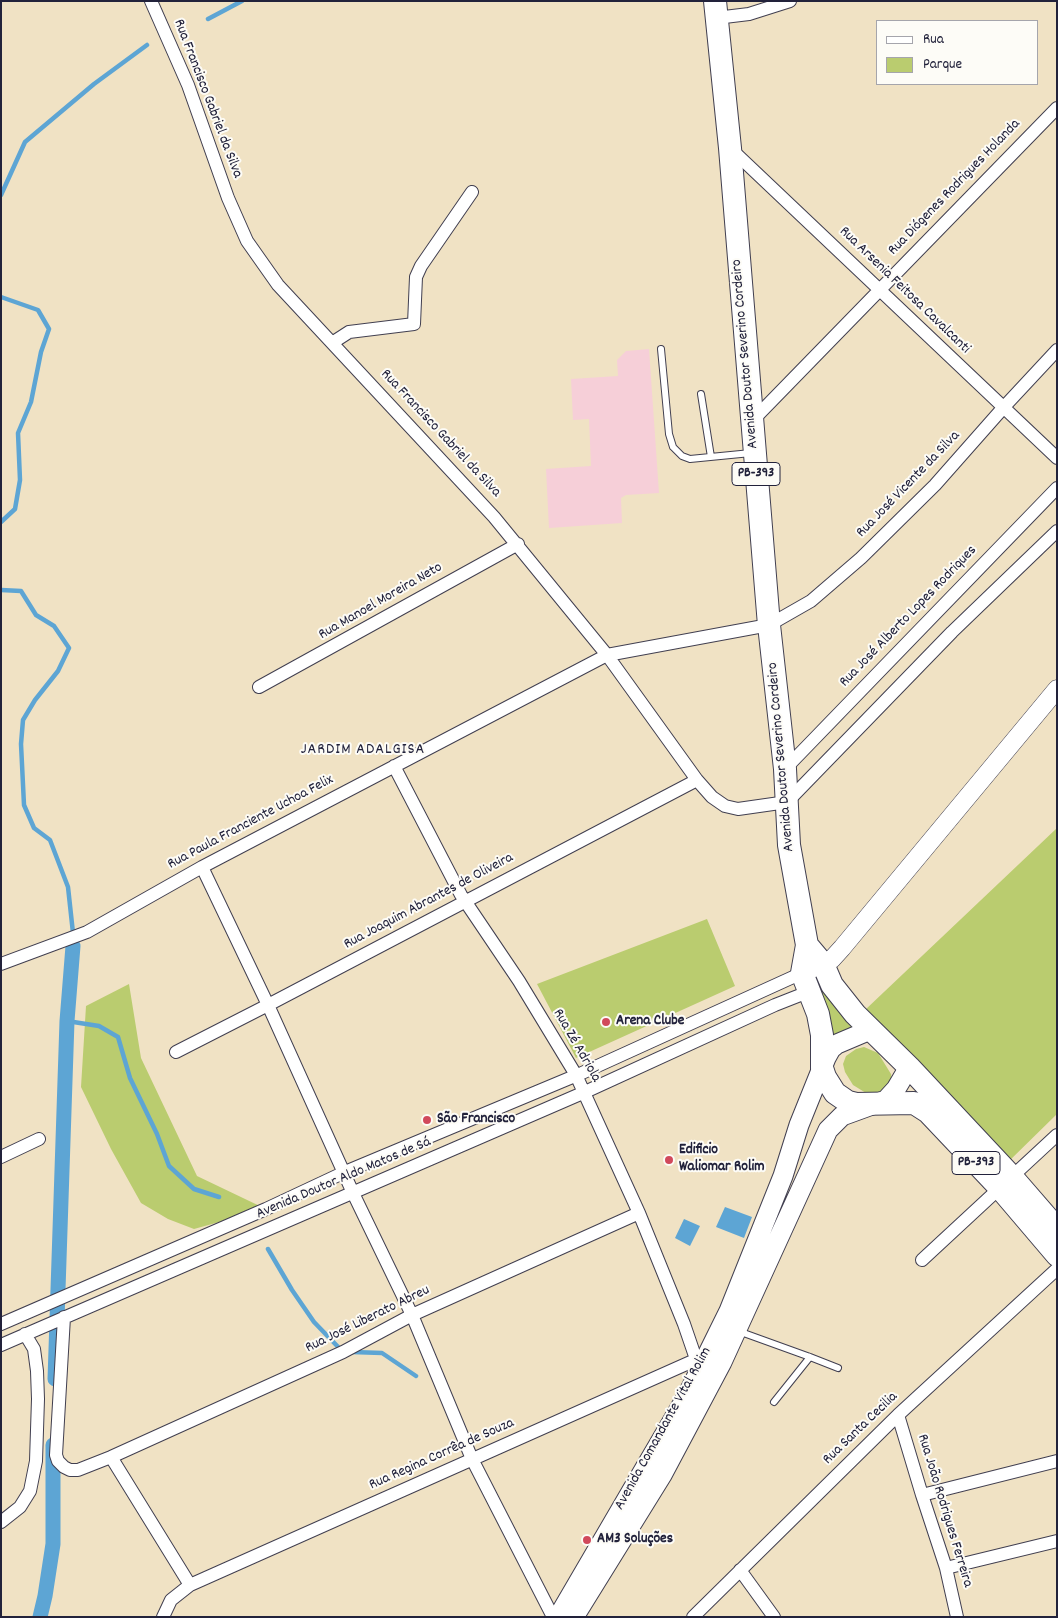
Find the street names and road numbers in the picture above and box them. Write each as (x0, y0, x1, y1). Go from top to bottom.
street label: Rua Francisco Gabriel da Silva (168, 17, 246, 181)
street label: Rua Diógenes Rodrigues Holanda (885, 116, 1025, 260)
street label: Rua Arsenia Feitosa Cavalcanti (835, 224, 973, 358)
street label: Avenida Doutor Severino Cordeiro (729, 259, 763, 449)
street label: Rua Francisco Gabriel da Silva (376, 366, 504, 502)
street label: Rua José Vicente da Silva (853, 428, 965, 542)
road number: PB-393 (732, 462, 780, 486)
street label: Rua José Alberto Lopes Rodriques (836, 542, 982, 692)
street label: Rua Manoel Moreira Neto (316, 559, 446, 645)
street label: Avenida Doutor Severino Cordeiro (765, 662, 799, 852)
street label: Rua Paula Franciente Uchoa Felix (165, 772, 337, 874)
street label: Rua Joaquim Abrantes de Oliveira (341, 850, 517, 954)
street label: Rua Zé Adriola (548, 1006, 604, 1086)
street label: Avenida Doutor Aldo Matos de Sá (254, 1134, 434, 1224)
road number: PB-393 (952, 1152, 1000, 1174)
street label: Rua José Liberato Abreu (303, 1282, 433, 1358)
street label: Avenida Comandante Vital Rolim (612, 1344, 716, 1514)
street label: Rua Santa Cecilia (820, 1389, 902, 1469)
street label: Rua Regina Corrêa de Souza (367, 1415, 517, 1495)
street label: Rua João Rodrigues Ferreira (912, 1432, 976, 1590)

